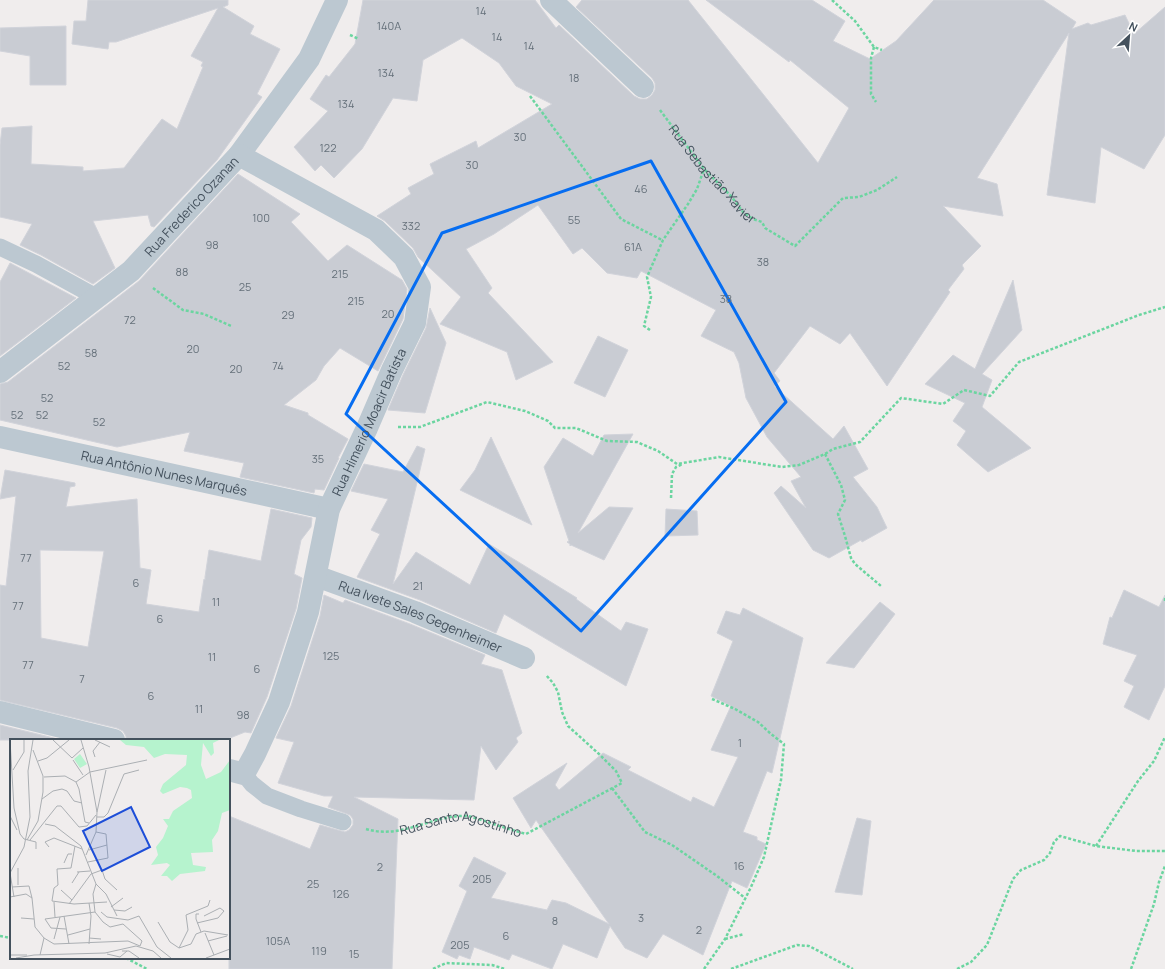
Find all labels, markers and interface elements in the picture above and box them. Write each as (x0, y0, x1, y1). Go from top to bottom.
house number: 14 (476, 3, 486, 18)
north arrow (1109, 16, 1149, 56)
house number: 140A (377, 18, 401, 33)
text: N (1127, 18, 1141, 35)
house number: 14 (492, 29, 502, 44)
house number: 14 (524, 38, 534, 53)
house number: 134 (378, 65, 394, 80)
house number: 18 (569, 70, 579, 85)
house number: 134 (338, 96, 354, 111)
street label: Rua Sebastião Xavier (665, 121, 760, 228)
house number: 30 (514, 129, 526, 144)
house number: 122 (320, 140, 336, 155)
street label: Rua Frederico Ozanan (140, 152, 242, 260)
house number: 30 (466, 157, 478, 172)
house number: 46 (634, 181, 648, 196)
house number: 100 (252, 210, 270, 225)
house number: 55 (568, 212, 580, 227)
house number: 332 (402, 218, 420, 233)
house number: 98 (205, 237, 219, 252)
house number: 61A (624, 239, 642, 254)
house number: 38 (757, 254, 769, 269)
house number: 88 (176, 264, 188, 279)
house number: 215 (332, 266, 348, 281)
house number: 25 (239, 279, 251, 294)
house number: 38 (720, 291, 732, 306)
house number: 215 (348, 293, 364, 308)
house number: 20 (382, 306, 394, 321)
house number: 29 (281, 307, 295, 322)
house number: 72 (124, 312, 136, 327)
house number: 20 (187, 341, 199, 356)
house number: 58 (85, 345, 97, 360)
street label: Rua Himerio Moacir Batista (327, 345, 410, 499)
house number: 52 (58, 358, 70, 373)
house number: 74 (272, 358, 284, 373)
house number: 20 (230, 361, 242, 376)
house number: 52 (41, 390, 53, 405)
house number: 52 (11, 407, 23, 422)
house number: 52 (36, 407, 48, 422)
house number: 52 (93, 414, 105, 429)
street label: Rua Antônio Nunes Marquês (79, 446, 249, 500)
house number: 35 (312, 451, 324, 466)
house number: 77 (20, 550, 32, 565)
house number: 6 (133, 575, 140, 590)
street label: Rua Ivete Sales Gegenheimer (336, 576, 505, 657)
house number: 21 (413, 578, 423, 593)
house number: 11 (212, 594, 220, 609)
house number: 77 (12, 598, 24, 613)
house number: 6 (157, 611, 164, 626)
house number: 125 (323, 648, 339, 663)
house number: 11 (208, 649, 216, 664)
house number: 77 (22, 657, 34, 672)
house number: 6 (254, 661, 261, 676)
house number: 7 (79, 671, 85, 686)
house number: 6 (148, 688, 155, 703)
house number: 11 (195, 701, 203, 716)
house number: 98 (236, 707, 250, 722)
house number: 1 (738, 735, 742, 750)
inset map (10, 739, 230, 959)
street label: Rua Santo Agostinho (398, 807, 524, 841)
house number: 16 (733, 858, 745, 873)
house number: 2 (377, 859, 383, 874)
house number: 205 (472, 871, 492, 886)
house number: 25 (307, 876, 319, 891)
house number: 126 (332, 886, 350, 901)
house number: 3 (638, 910, 644, 925)
house number: 8 (552, 913, 558, 928)
house number: 2 (696, 922, 702, 937)
house number: 6 (503, 928, 510, 943)
house number: 105A (266, 933, 290, 948)
house number: 205 (450, 937, 470, 952)
house number: 119 (311, 943, 327, 958)
house number: 15 (349, 946, 359, 961)

